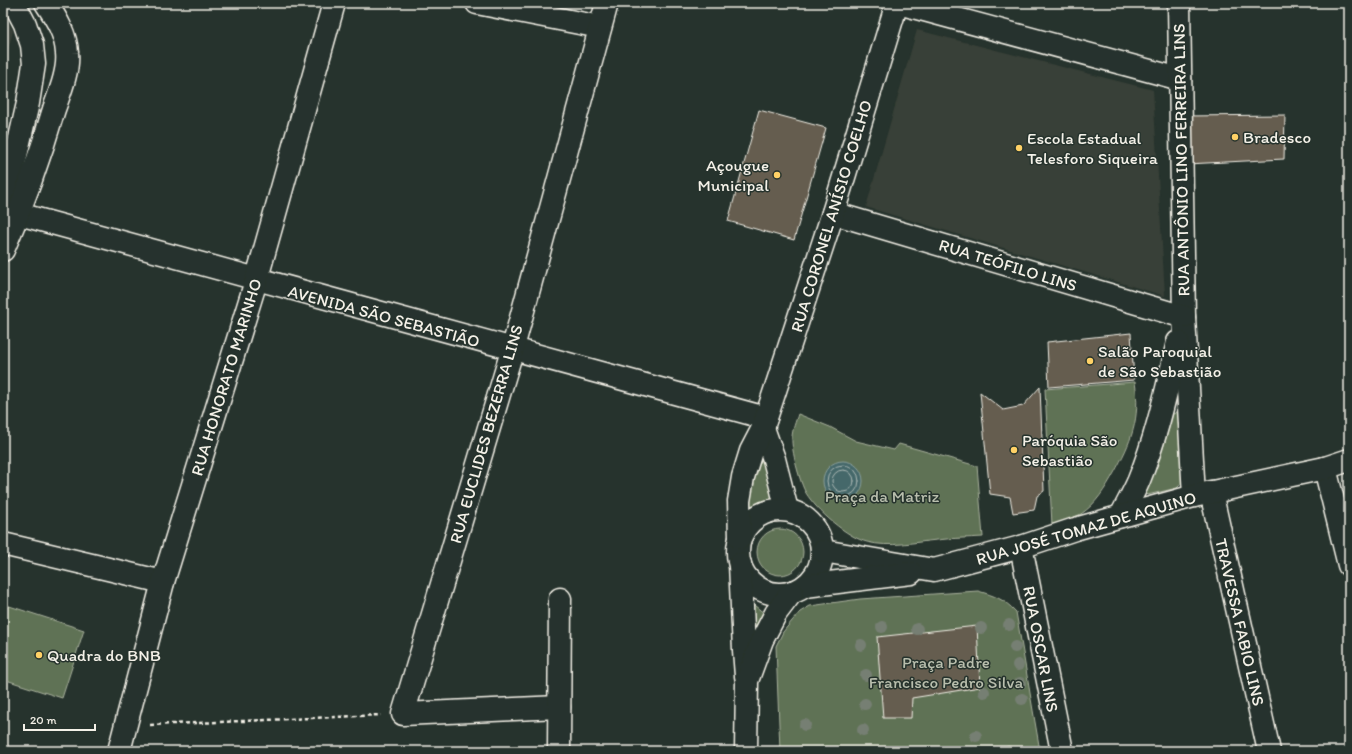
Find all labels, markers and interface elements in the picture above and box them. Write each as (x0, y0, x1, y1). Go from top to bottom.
street label: RUA ANTÔNIO LINO FERREIRA LINS (1169, 23, 1193, 297)
street label: RUA CORONEL ANÍSIO COELHO (786, 98, 876, 334)
place label: Bradesco (1243, 127, 1311, 147)
place label: Escola Estadual Telesforo Siqueira (1027, 128, 1158, 168)
marker: Bradesco (1230, 132, 1240, 142)
marker: Escola Estadual Telesforo Siqueira (1014, 143, 1024, 153)
place label: Açougue Municipal (698, 155, 769, 195)
marker: Açougue Municipal (772, 170, 782, 180)
street label: RUA TEÓFILO LINS (937, 235, 1079, 295)
street label: RUA HONORATO MARINHO (186, 276, 266, 478)
street label: AVENIDA SÃO SEBASTIÃO (286, 281, 482, 351)
street label: RUA EUCLIDES BEZERRA LINS (445, 322, 527, 546)
place label: Salão Paroquial de São Sebastião (1098, 341, 1221, 381)
marker: Salão Paroquial de São Sebastião (1085, 356, 1095, 366)
place label: Paróquia São Sebastião (1022, 430, 1118, 470)
marker: Paróquia São Sebastião (1009, 445, 1019, 455)
park label: Praça da Matriz (825, 486, 940, 506)
street label: RUA JOSÉ TOMAZ DE AQUINO (974, 487, 1198, 569)
street label: TRAVESSA FABIO LINS (1211, 536, 1269, 708)
street label: RUA OSCAR LINS (1019, 584, 1063, 714)
place label: Quadra do BNB (47, 645, 161, 665)
marker: Quadra do BNB (34, 650, 44, 660)
park label: Praça Padre Francisco Pedro Silva (869, 652, 1023, 692)
scale bar (24, 706, 95, 732)
text: 20 m (30, 713, 57, 727)

